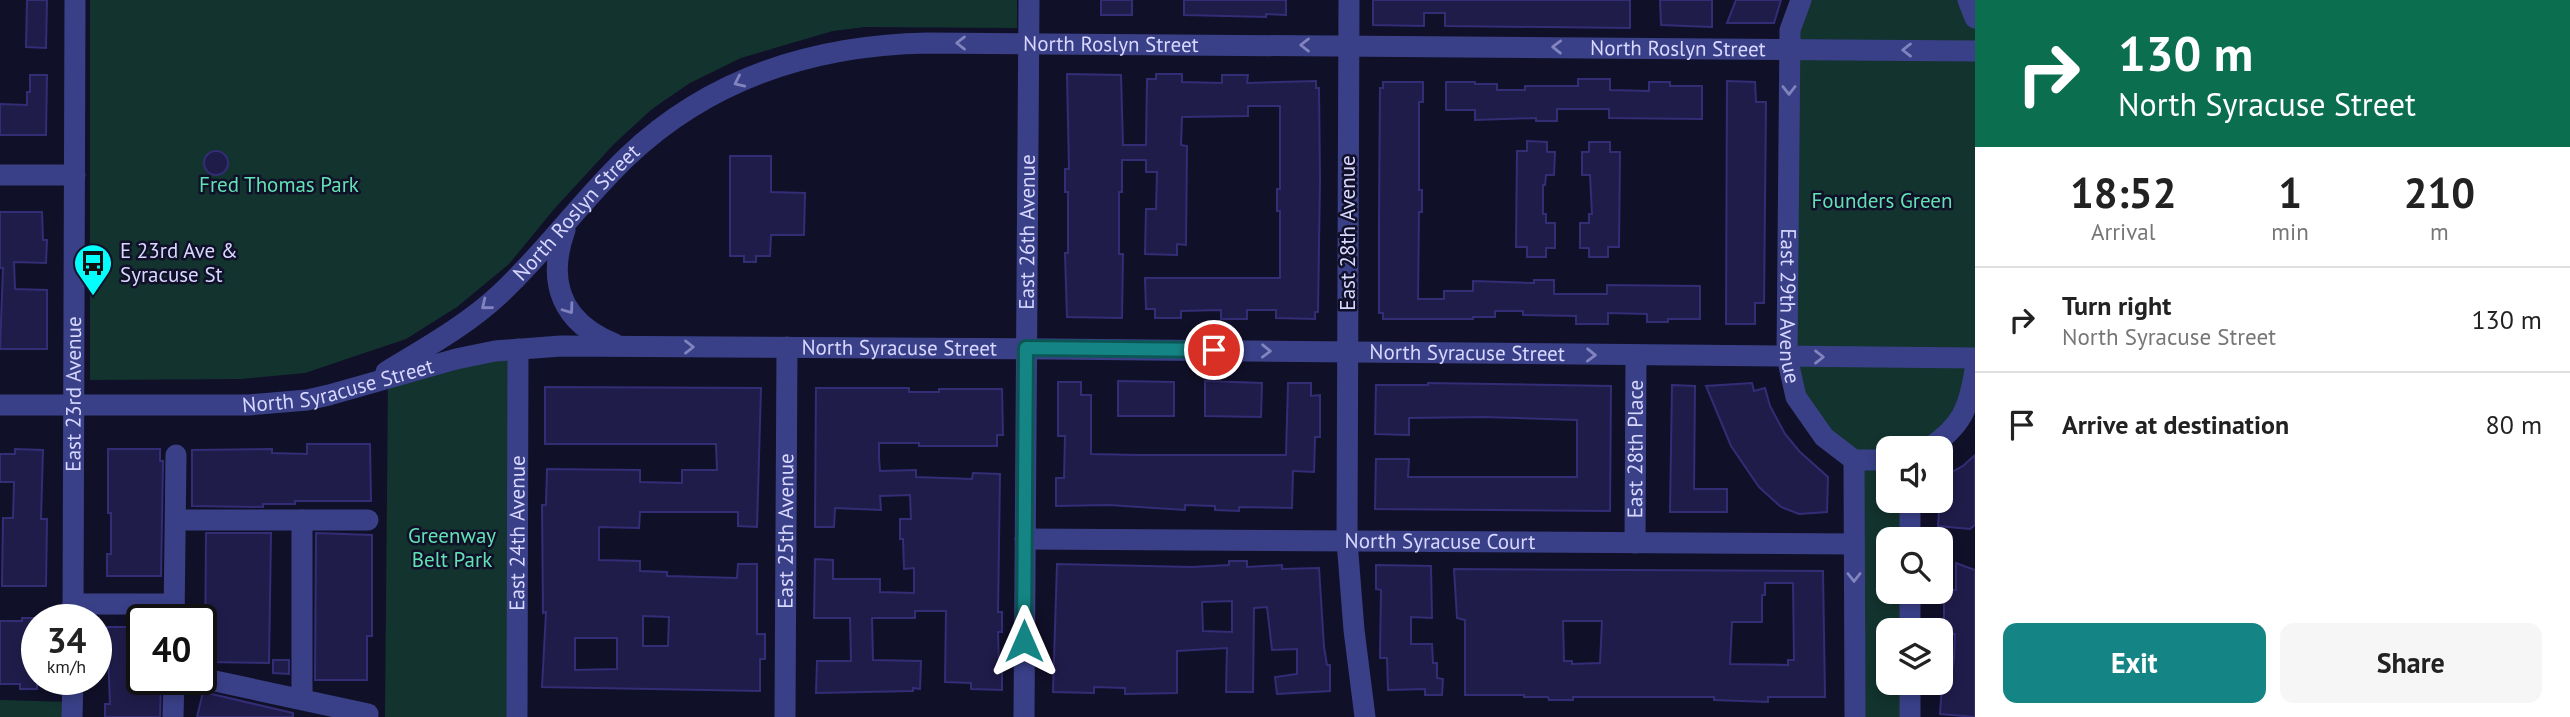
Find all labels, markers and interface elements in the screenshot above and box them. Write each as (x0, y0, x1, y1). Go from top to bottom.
text: 130 m (2118, 21, 2253, 85)
icon: right (2003, 28, 2094, 119)
street label: North Roslyn Street (1023, 30, 1199, 58)
street label: North Roslyn Street (1590, 34, 1766, 62)
one-way arrow (955, 35, 965, 51)
one-way arrow (1299, 37, 1310, 53)
one-way arrow (1551, 39, 1562, 54)
one-way arrow (1901, 42, 1912, 58)
one-way arrow (734, 74, 746, 88)
text: North Syracuse Street (2118, 83, 2416, 125)
one-way arrow (1781, 86, 1797, 96)
street label: North Roslyn Street (507, 138, 645, 286)
street label: East 26th Avenue (1013, 154, 1041, 310)
street label: East 28th Avenue (1334, 155, 1361, 311)
text: 18:52 (2070, 165, 2176, 220)
text: 1 (2278, 165, 2302, 220)
text: 210 (2404, 165, 2475, 220)
park label: Fred Thomas Park (199, 171, 359, 198)
park label: Founders Green (1811, 187, 1953, 214)
text: Arrival (2091, 217, 2155, 246)
text: min (2271, 217, 2309, 246)
text: m (2430, 217, 2449, 246)
street label: East 29th Avenue (1774, 228, 1807, 386)
place label: E 23rd Ave & Syracuse St (120, 237, 238, 288)
bus stop icon: E 23rd Ave & Syracuse St (72, 242, 114, 297)
text: Turn right (2062, 289, 2171, 322)
one-way arrow (482, 297, 494, 310)
one-way arrow (561, 301, 573, 314)
icon: right (2003, 301, 2041, 339)
text: 130 m (2471, 303, 2542, 336)
street label: East 23rd Avenue (59, 316, 87, 472)
pin (1184, 320, 1244, 380)
text: North Syracuse Street (2062, 322, 2276, 351)
icon: arrive (1195, 331, 1233, 369)
street label: North Syracuse Street (801, 333, 997, 362)
street label: North Syracuse Street (1369, 338, 1565, 367)
one-way arrow (684, 339, 695, 354)
one-way arrow (1261, 343, 1272, 359)
one-way arrow (1586, 347, 1597, 362)
one-way arrow (1814, 349, 1825, 365)
street label: North Syracuse Street (241, 352, 436, 419)
street label: East 28th Place (1621, 380, 1649, 518)
icon: arrive (2003, 406, 2041, 444)
text: Arrive at destination (2062, 408, 2289, 441)
text: 80 m (2486, 408, 2542, 441)
map controls (1876, 436, 1953, 695)
button: sound (1876, 436, 1953, 513)
street label: East 25th Avenue (772, 453, 799, 609)
street label: East 24th Avenue (503, 455, 531, 611)
park label: Greenway Belt Park (408, 522, 496, 573)
street label: North Syracuse Court (1345, 527, 1535, 555)
button: search (1876, 527, 1953, 604)
one-way arrow (1846, 572, 1862, 583)
speed limit sign: 40 (126, 604, 217, 695)
position arrow (987, 604, 1061, 678)
text: 34 (47, 617, 86, 663)
button: layers (1876, 618, 1953, 695)
button: Exit (2003, 623, 2266, 703)
button: Share (2280, 623, 2542, 703)
text: km/h (47, 655, 86, 678)

